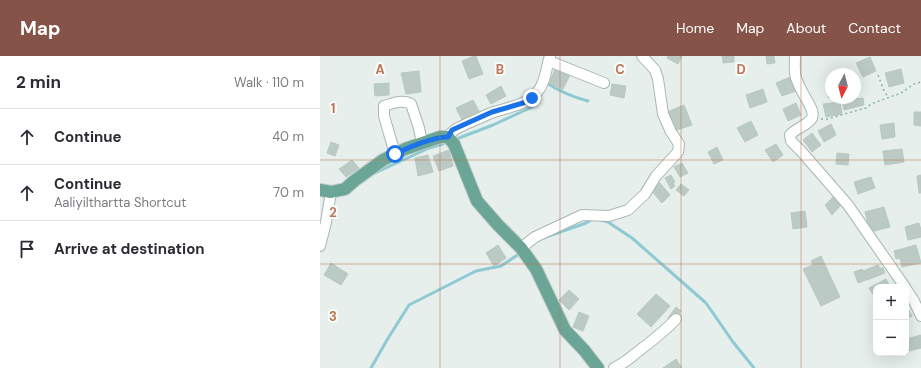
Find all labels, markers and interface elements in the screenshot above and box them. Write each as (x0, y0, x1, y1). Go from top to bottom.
text: Map (20, 16, 60, 41)
text: Home (676, 19, 714, 37)
text: Map (736, 19, 764, 37)
text: About (786, 19, 826, 37)
text: Contact (848, 19, 901, 37)
text: A (375, 61, 385, 78)
text: B (496, 61, 504, 78)
text: C (615, 61, 625, 78)
text: D (736, 61, 746, 78)
north arrow (825, 68, 861, 104)
text: 2 min (16, 71, 61, 93)
text: Walk · 110 m (234, 74, 304, 91)
route end (523, 89, 541, 107)
text: 1 (331, 100, 335, 117)
icon: ahead (16, 126, 38, 148)
text: Continue (54, 127, 122, 147)
text: 40 m (272, 128, 304, 145)
route start (386, 145, 404, 163)
text: Continue (54, 174, 122, 194)
icon: ahead (16, 182, 38, 204)
text: 70 m (273, 184, 304, 201)
text: Aaliyilthartta Shortcut (54, 194, 186, 211)
text: 2 (329, 204, 337, 221)
icon: arrive (16, 238, 38, 260)
text: Arrive at destination (54, 239, 205, 259)
map controls (873, 284, 909, 356)
button: + (873, 284, 909, 320)
text: 3 (329, 308, 337, 325)
button: − (873, 320, 909, 356)

